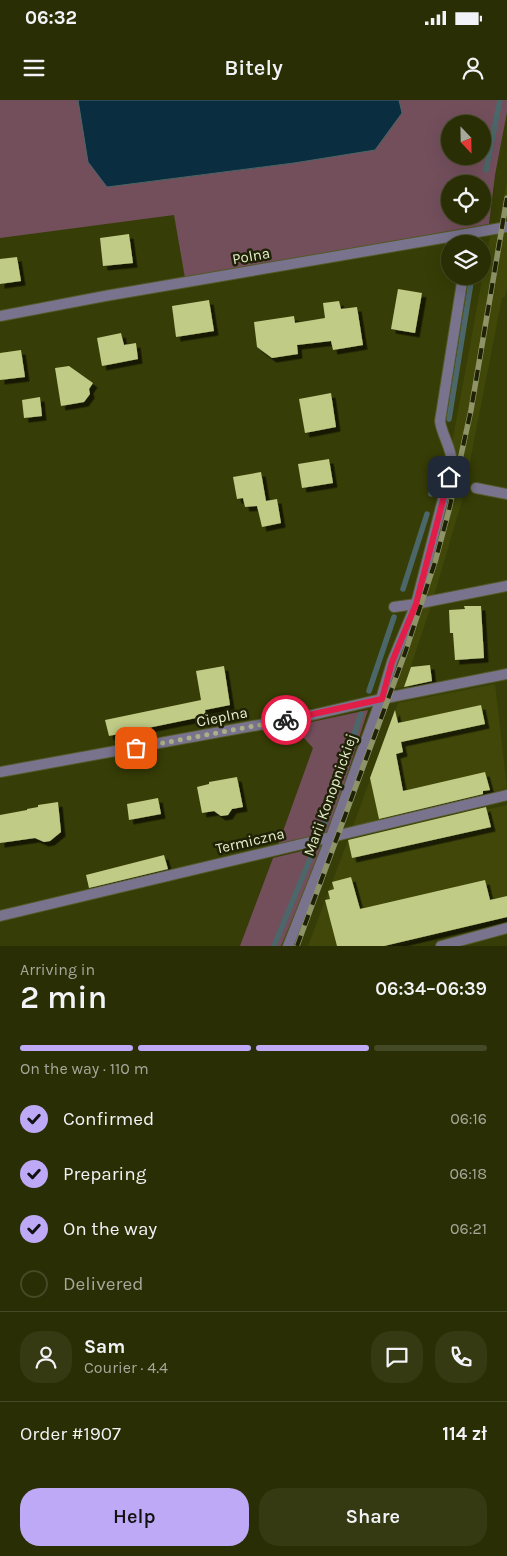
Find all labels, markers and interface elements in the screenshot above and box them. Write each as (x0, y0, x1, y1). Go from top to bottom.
text: 06:32 (25, 7, 77, 29)
icon: menu (20, 54, 48, 82)
icon: person (459, 54, 487, 82)
text: Bitely (224, 55, 283, 81)
north arrow (441, 115, 491, 165)
map controls (441, 115, 491, 285)
button: locate (441, 175, 491, 225)
button: layers (441, 235, 491, 285)
street label: Polna (231, 244, 271, 268)
pin (428, 456, 470, 498)
icon: home (435, 463, 463, 491)
courier (261, 695, 311, 745)
street label: Cieplna (195, 703, 249, 731)
icon: bike (272, 706, 300, 734)
pin (115, 727, 157, 769)
street label: Marii Konopnickiej (300, 731, 360, 859)
icon: bag (122, 734, 150, 762)
street label: Termiczna (214, 824, 286, 858)
text: Arriving in (20, 960, 95, 979)
text: 06:34–06:39 (375, 978, 487, 1000)
text: 2 min (20, 979, 107, 1016)
text: On the way · 110 m (20, 1059, 149, 1078)
icon: check (20, 1105, 48, 1133)
text: Confirmed (63, 1108, 154, 1130)
text: 06:16 (450, 1109, 487, 1128)
icon: check (20, 1160, 48, 1188)
text: Preparing (63, 1163, 146, 1185)
text: 06:18 (450, 1164, 487, 1183)
icon: check (20, 1215, 48, 1243)
text: On the way (63, 1218, 157, 1240)
text: 06:21 (450, 1219, 487, 1238)
text: Delivered (63, 1273, 143, 1295)
button: person (20, 1331, 72, 1383)
button: chat (371, 1331, 423, 1383)
button: phone (435, 1331, 487, 1383)
text: Sam (84, 1336, 125, 1358)
text: Courier · 4.4 (84, 1358, 168, 1377)
text: Order #1907 (20, 1423, 121, 1445)
text: 114 zł (442, 1423, 487, 1445)
button: Help (20, 1488, 249, 1546)
button: Share (259, 1488, 487, 1546)

